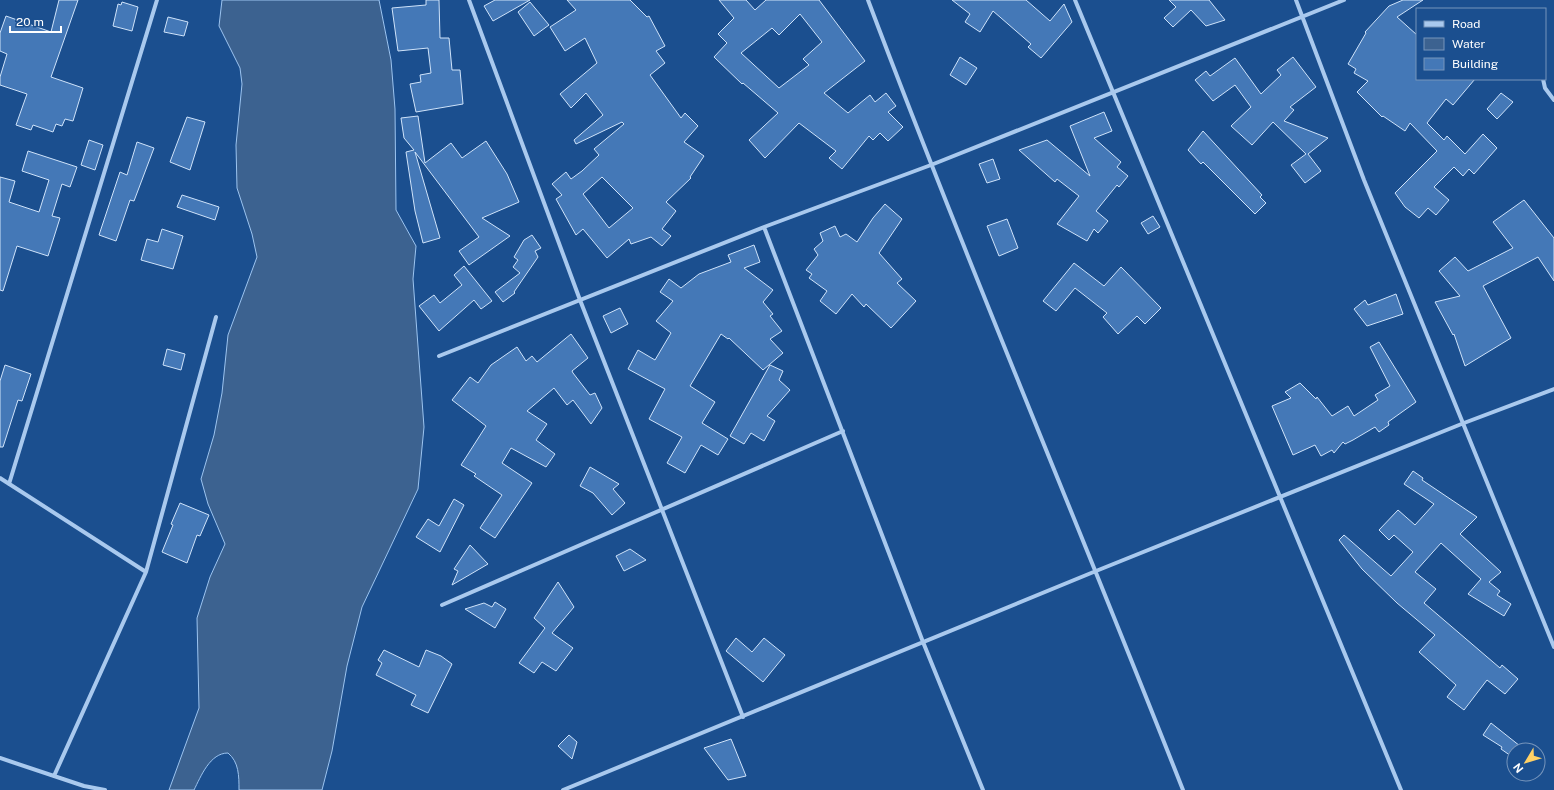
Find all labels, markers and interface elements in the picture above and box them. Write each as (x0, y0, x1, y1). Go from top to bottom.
scale bar (10, 8, 61, 34)
legend (1416, 8, 1546, 80)
text: 20 m (16, 15, 44, 29)
text: Road (1452, 17, 1480, 31)
text: Water (1452, 37, 1486, 51)
text: Building (1452, 57, 1498, 71)
north arrow (1506, 742, 1546, 782)
text: N (1511, 761, 1525, 775)

